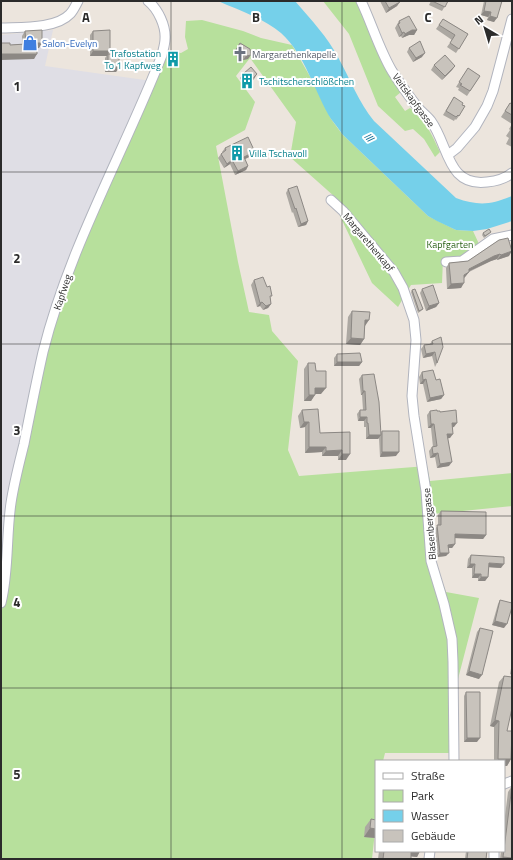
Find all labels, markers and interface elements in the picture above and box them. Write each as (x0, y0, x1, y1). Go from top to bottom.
text: A (82, 7, 90, 27)
text: B (252, 7, 260, 27)
text: C (424, 7, 432, 27)
north arrow (465, 8, 505, 48)
text: N (471, 11, 487, 29)
shop icon: Salon-Evelyn (21, 34, 39, 52)
place label: Salon-Evelyn (42, 36, 97, 51)
church icon: Margarethenkapelle (231, 45, 249, 63)
place label: Trafostation To 1 Kapfweg (104, 46, 161, 73)
place label: Margarethenkapelle (252, 47, 336, 62)
building icon: Trafostation To 1 Kapfweg (164, 50, 182, 68)
street label: Veitskapfgasse (389, 70, 438, 130)
building icon: Tschitscherschlößchen (238, 72, 256, 90)
place label: Tschitscherschlößchen (259, 74, 354, 89)
text: 1 (13, 76, 21, 96)
water label: Ill (360, 129, 379, 146)
building icon: Villa Tschavoll (228, 144, 246, 162)
place label: Villa Tschavoll (249, 146, 307, 161)
street label: Margarethenkapf (339, 210, 398, 276)
park label: Kapfgarten (427, 237, 473, 252)
text: 2 (13, 248, 21, 268)
street label: Kapfweg (50, 272, 75, 312)
text: 3 (13, 420, 21, 440)
street label: Blasenberggasse (419, 487, 440, 560)
text: 4 (13, 592, 21, 612)
legend (375, 760, 505, 852)
text: 5 (13, 764, 21, 784)
text: Straße (411, 766, 445, 785)
text: Park (411, 786, 434, 805)
text: Wasser (411, 806, 449, 825)
text: Gebäude (411, 826, 456, 845)

